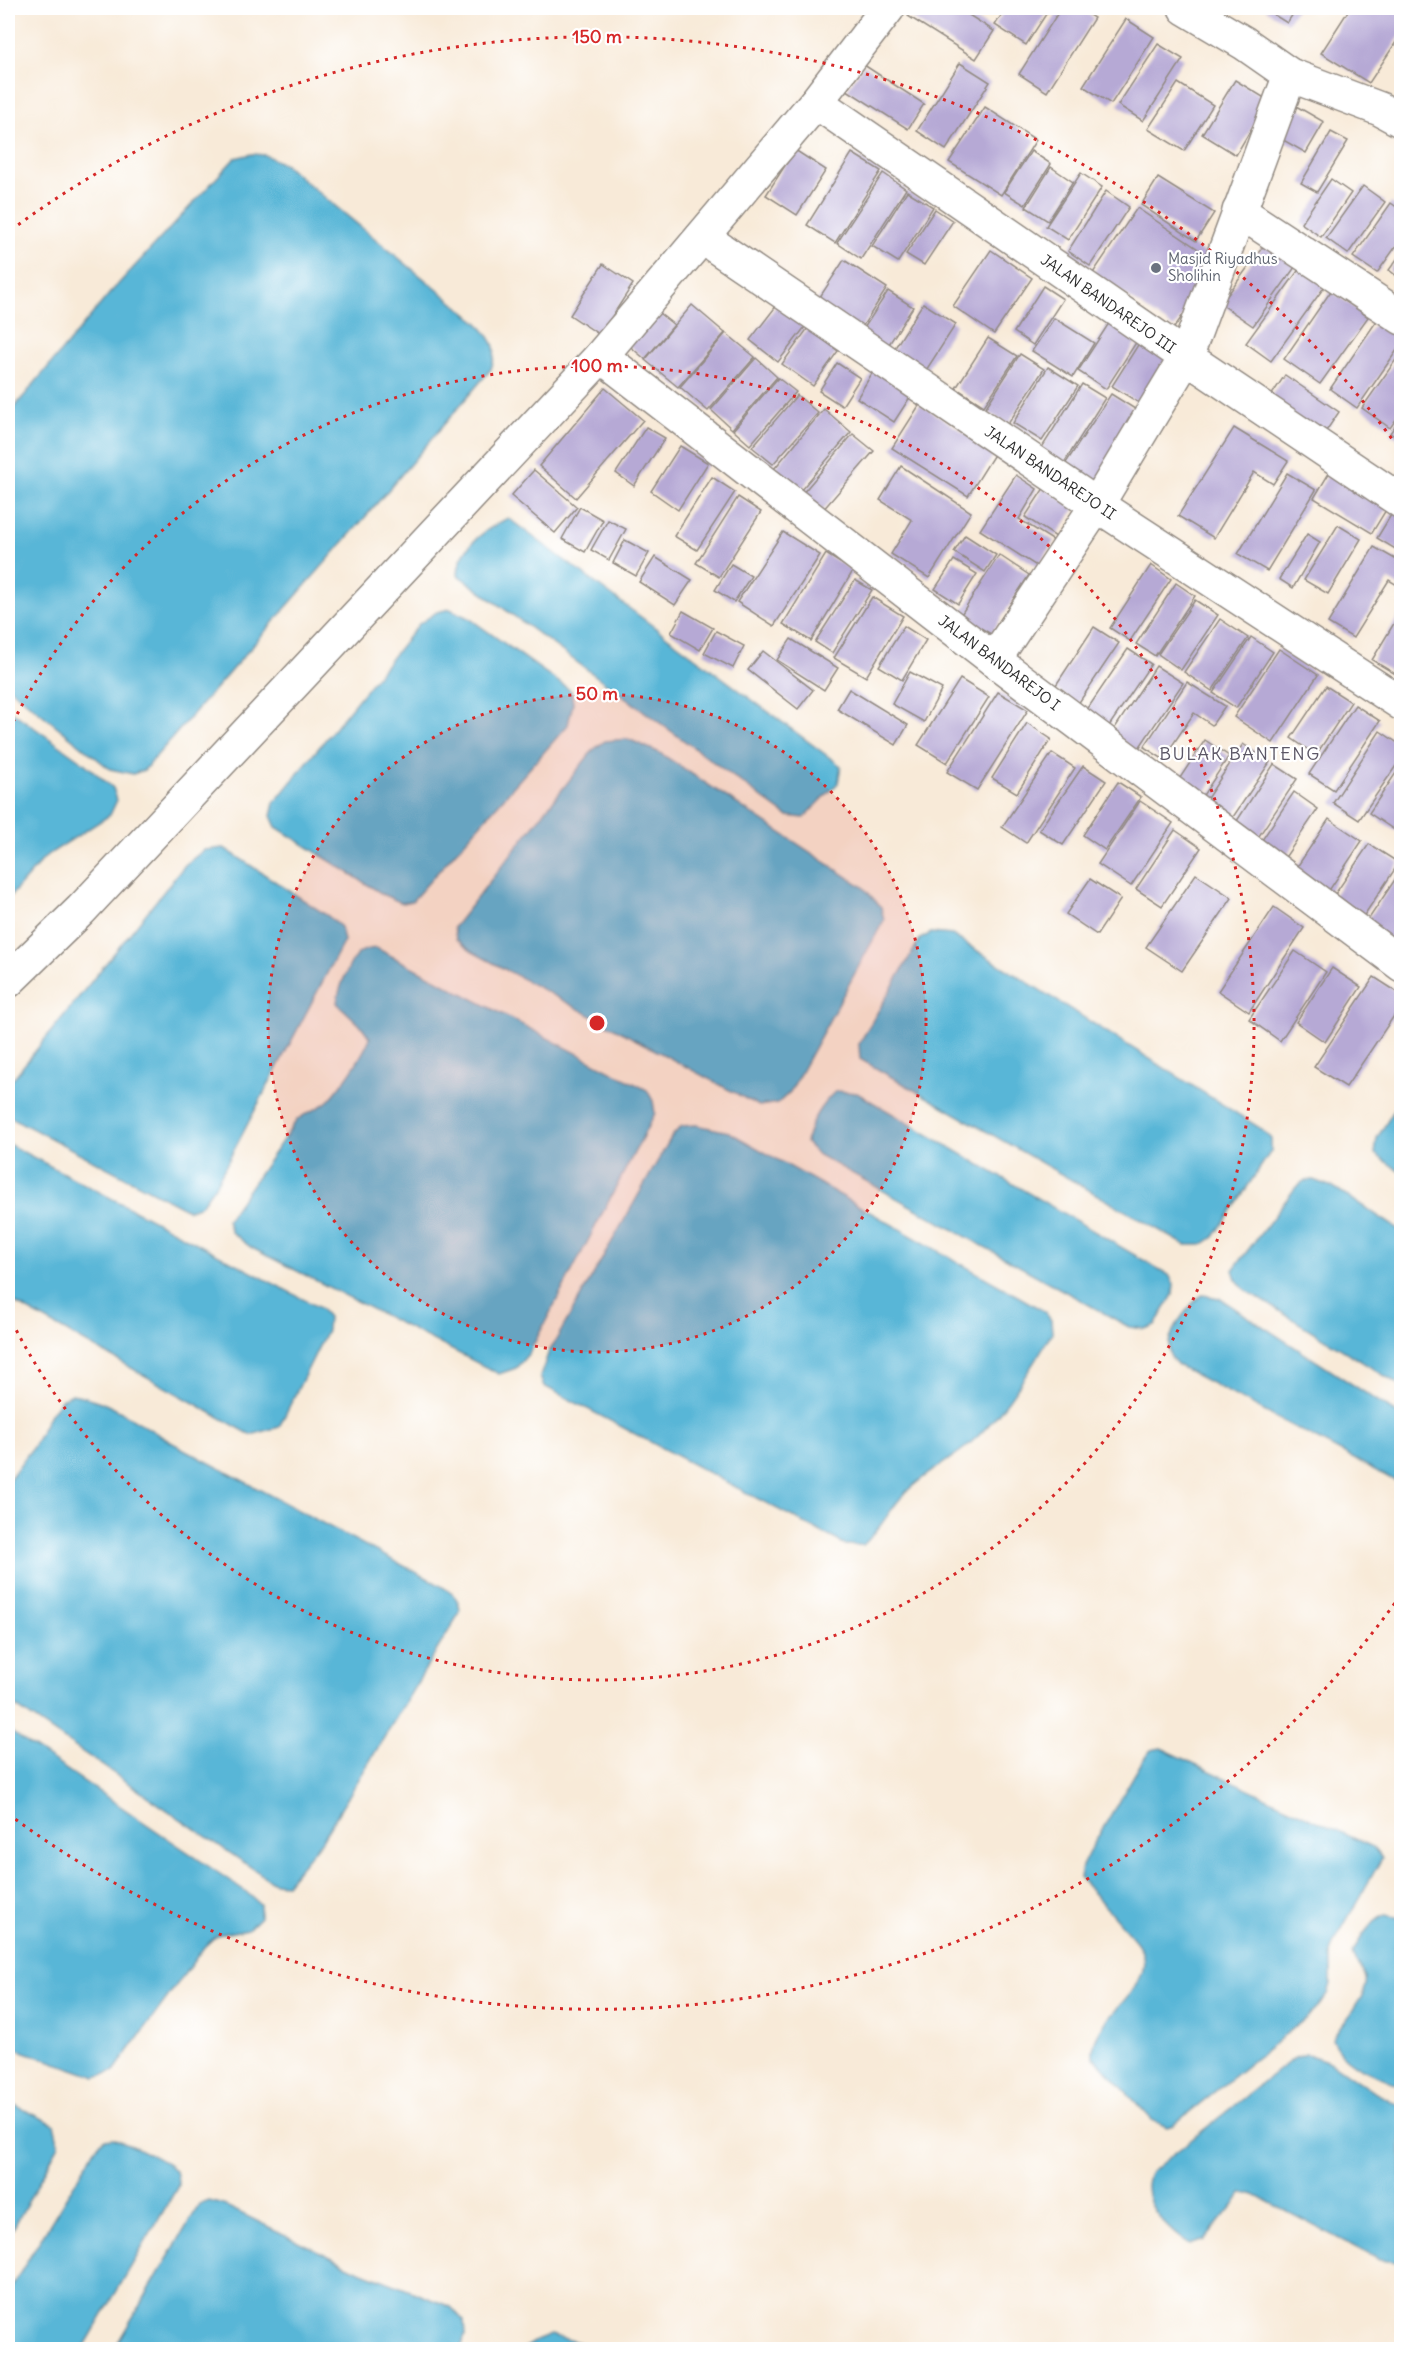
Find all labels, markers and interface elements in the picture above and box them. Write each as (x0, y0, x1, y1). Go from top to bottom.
text: 150 m (572, 25, 622, 48)
place label: Masjid Riyadhus Sholihin (1168, 249, 1278, 285)
street label: JALAN BANDAREJO III (1037, 250, 1179, 357)
marker: Masjid Riyadhus Sholihin (1149, 261, 1163, 275)
text: 100 m (572, 354, 623, 377)
street label: JALAN BANDAREJO II (981, 422, 1119, 523)
street label: JALAN BANDAREJO I (935, 611, 1064, 714)
text: 50 m (576, 682, 618, 705)
district label: BULAK BANTENG (1159, 742, 1321, 765)
centre of rings (587, 1013, 607, 1033)

